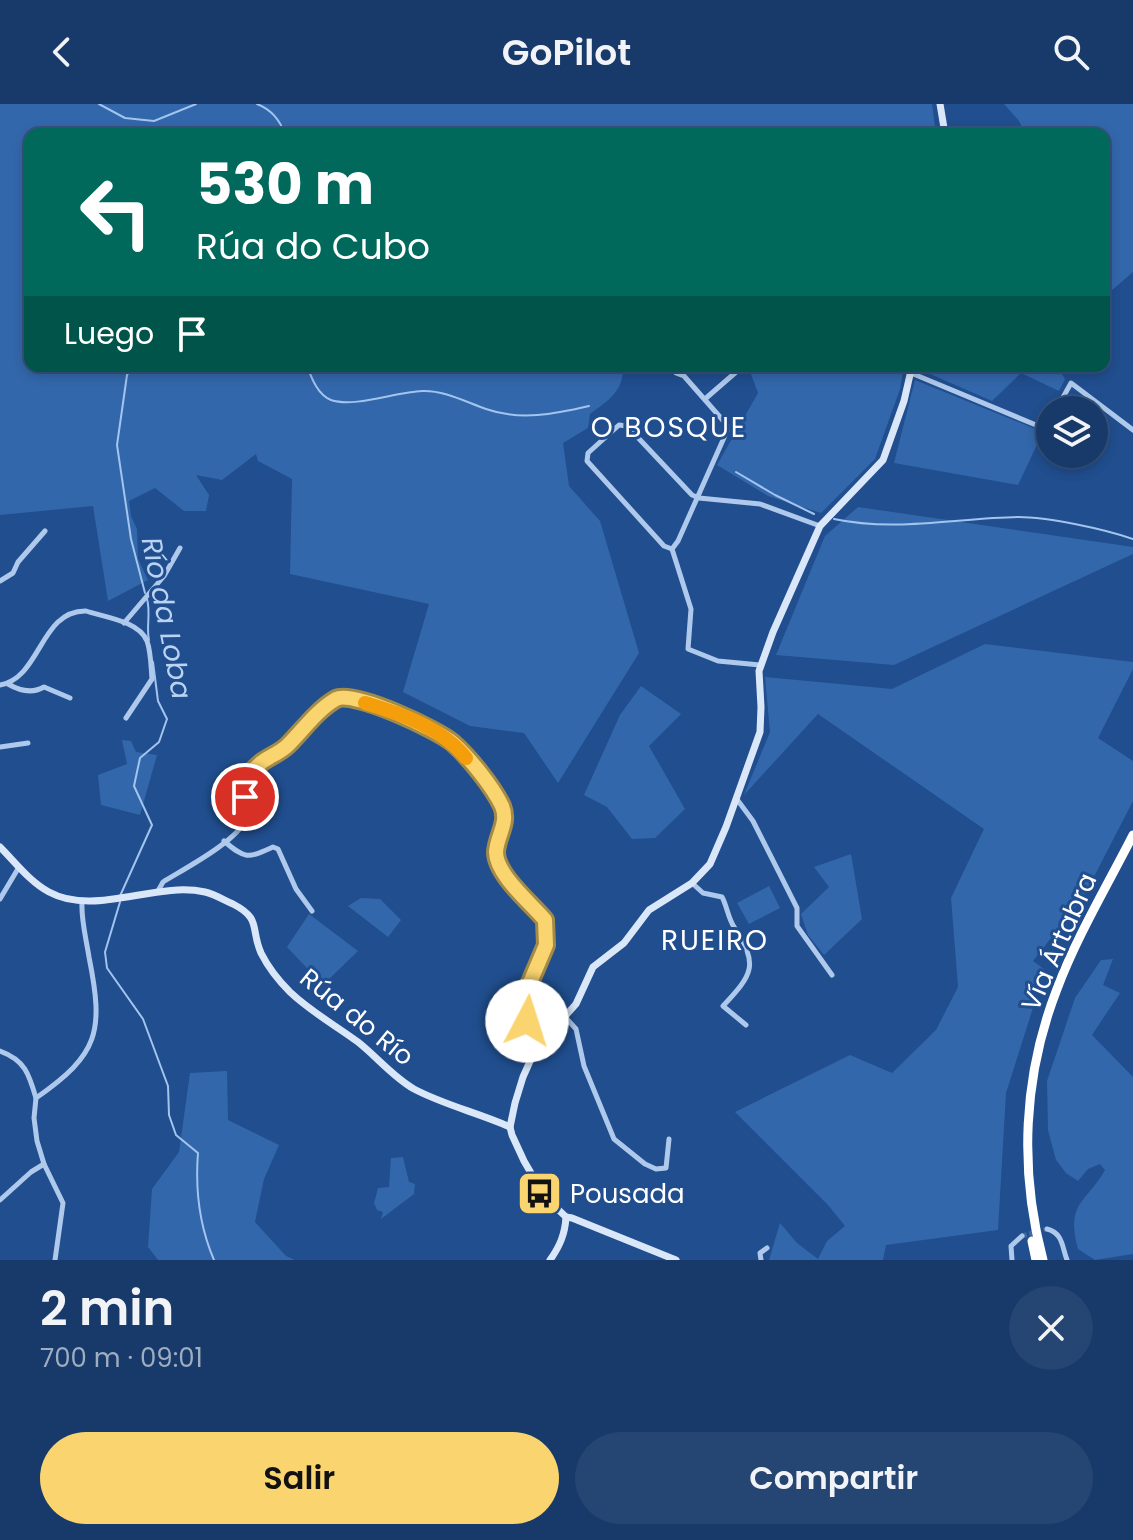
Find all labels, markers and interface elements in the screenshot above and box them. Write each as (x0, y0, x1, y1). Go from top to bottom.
text: GoPilot (502, 27, 631, 78)
icon: back (40, 30, 84, 74)
icon: search (1049, 30, 1093, 74)
text: 530 m (196, 145, 374, 224)
icon: left (64, 160, 168, 264)
text: Rúa do Cubo (196, 221, 430, 272)
text: Luego (64, 312, 154, 355)
icon: arrive (170, 312, 214, 356)
map controls (1036, 396, 1108, 468)
button: layers (1036, 396, 1108, 468)
district label: O BOSQUE (591, 408, 747, 447)
water label: Río da Loba (132, 534, 201, 703)
pin (211, 763, 279, 831)
icon: arrive (223, 775, 267, 819)
street label: Vía Ártabra (1013, 867, 1105, 1017)
district label: RUEIRO (661, 921, 769, 960)
street label: Rúa do Río (292, 960, 422, 1074)
position arrow (485, 979, 569, 1063)
bus stop icon: Pousada (515, 1170, 563, 1218)
place label: Pousada (570, 1176, 685, 1212)
text: 2 min (40, 1275, 174, 1342)
button: close (1009, 1286, 1093, 1370)
text: 700 m · 09:01 (40, 1340, 203, 1376)
button: Salir (40, 1432, 559, 1524)
button: Compartir (575, 1432, 1093, 1524)

